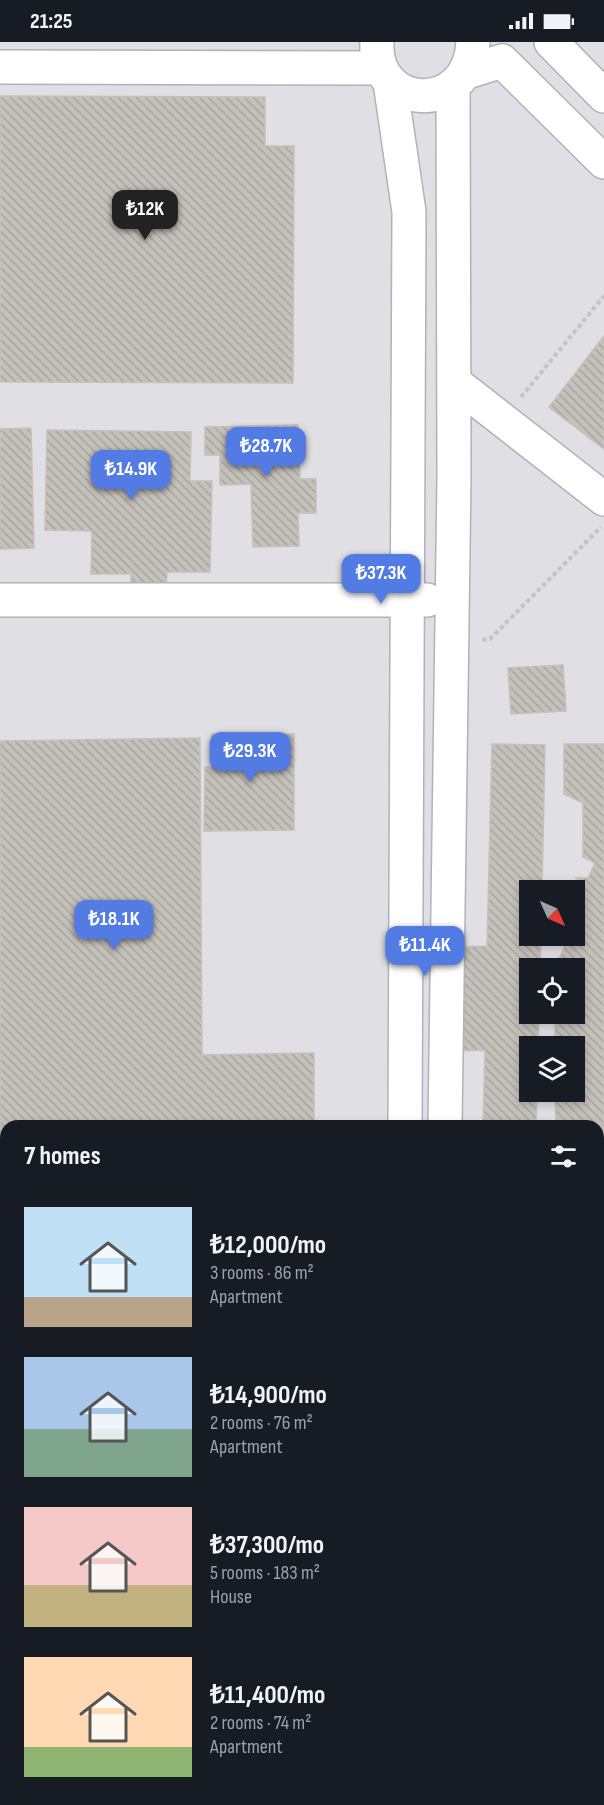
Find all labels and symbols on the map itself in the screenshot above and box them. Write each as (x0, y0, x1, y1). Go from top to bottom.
pin: ₺12K (109, 190, 181, 241)
pin: ₺28.7K (217, 427, 315, 478)
pin: ₺14.9K (82, 450, 180, 501)
pin: ₺37.3K (332, 554, 430, 605)
pin: ₺29.3K (201, 732, 299, 783)
north arrow (519, 880, 585, 946)
pin: ₺18.1K (65, 900, 163, 951)
pin: ₺11.4K (376, 926, 474, 977)

